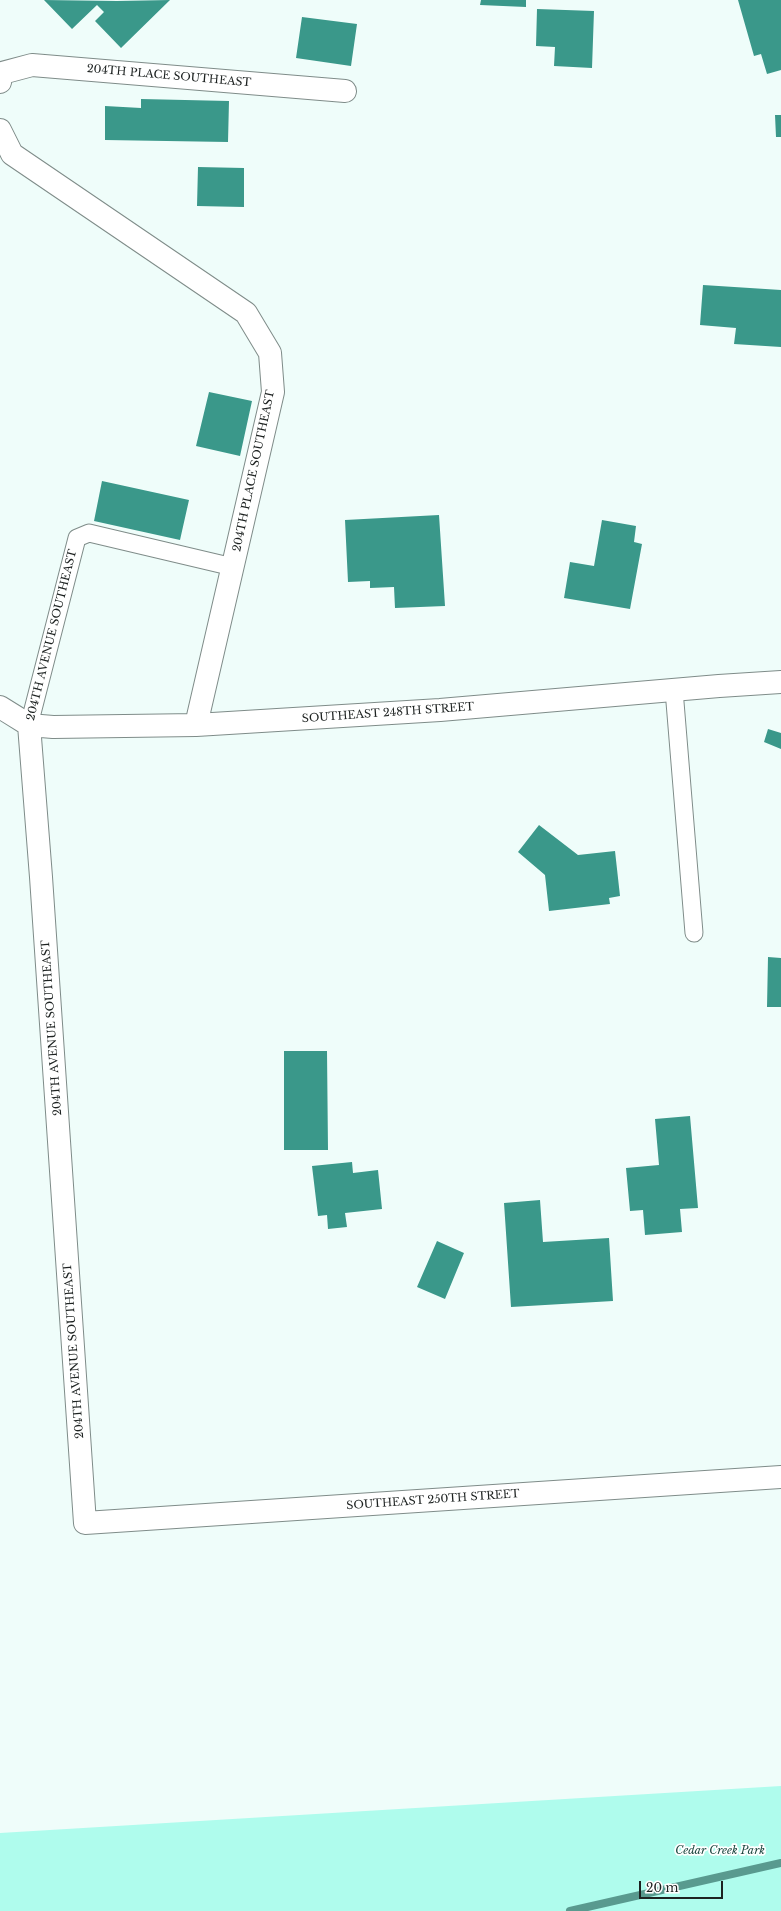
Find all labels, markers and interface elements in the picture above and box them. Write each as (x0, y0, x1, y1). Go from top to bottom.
street label: 204TH PLACE SOUTHEAST (86, 62, 252, 90)
street label: 204TH PLACE SOUTHEAST (230, 389, 278, 553)
street label: 204TH AVENUE SOUTHEAST (24, 548, 80, 722)
street label: SOUTHEAST 248TH STREET (301, 700, 475, 726)
street label: 204TH AVENUE SOUTHEAST (39, 940, 65, 1116)
street label: 204TH AVENUE SOUTHEAST (61, 1263, 87, 1439)
street label: SOUTHEAST 250TH STREET (346, 1487, 520, 1513)
park label: Cedar Creek Park (675, 1844, 765, 1858)
scale bar (641, 1873, 725, 1899)
text: 20 m (646, 1880, 678, 1895)

